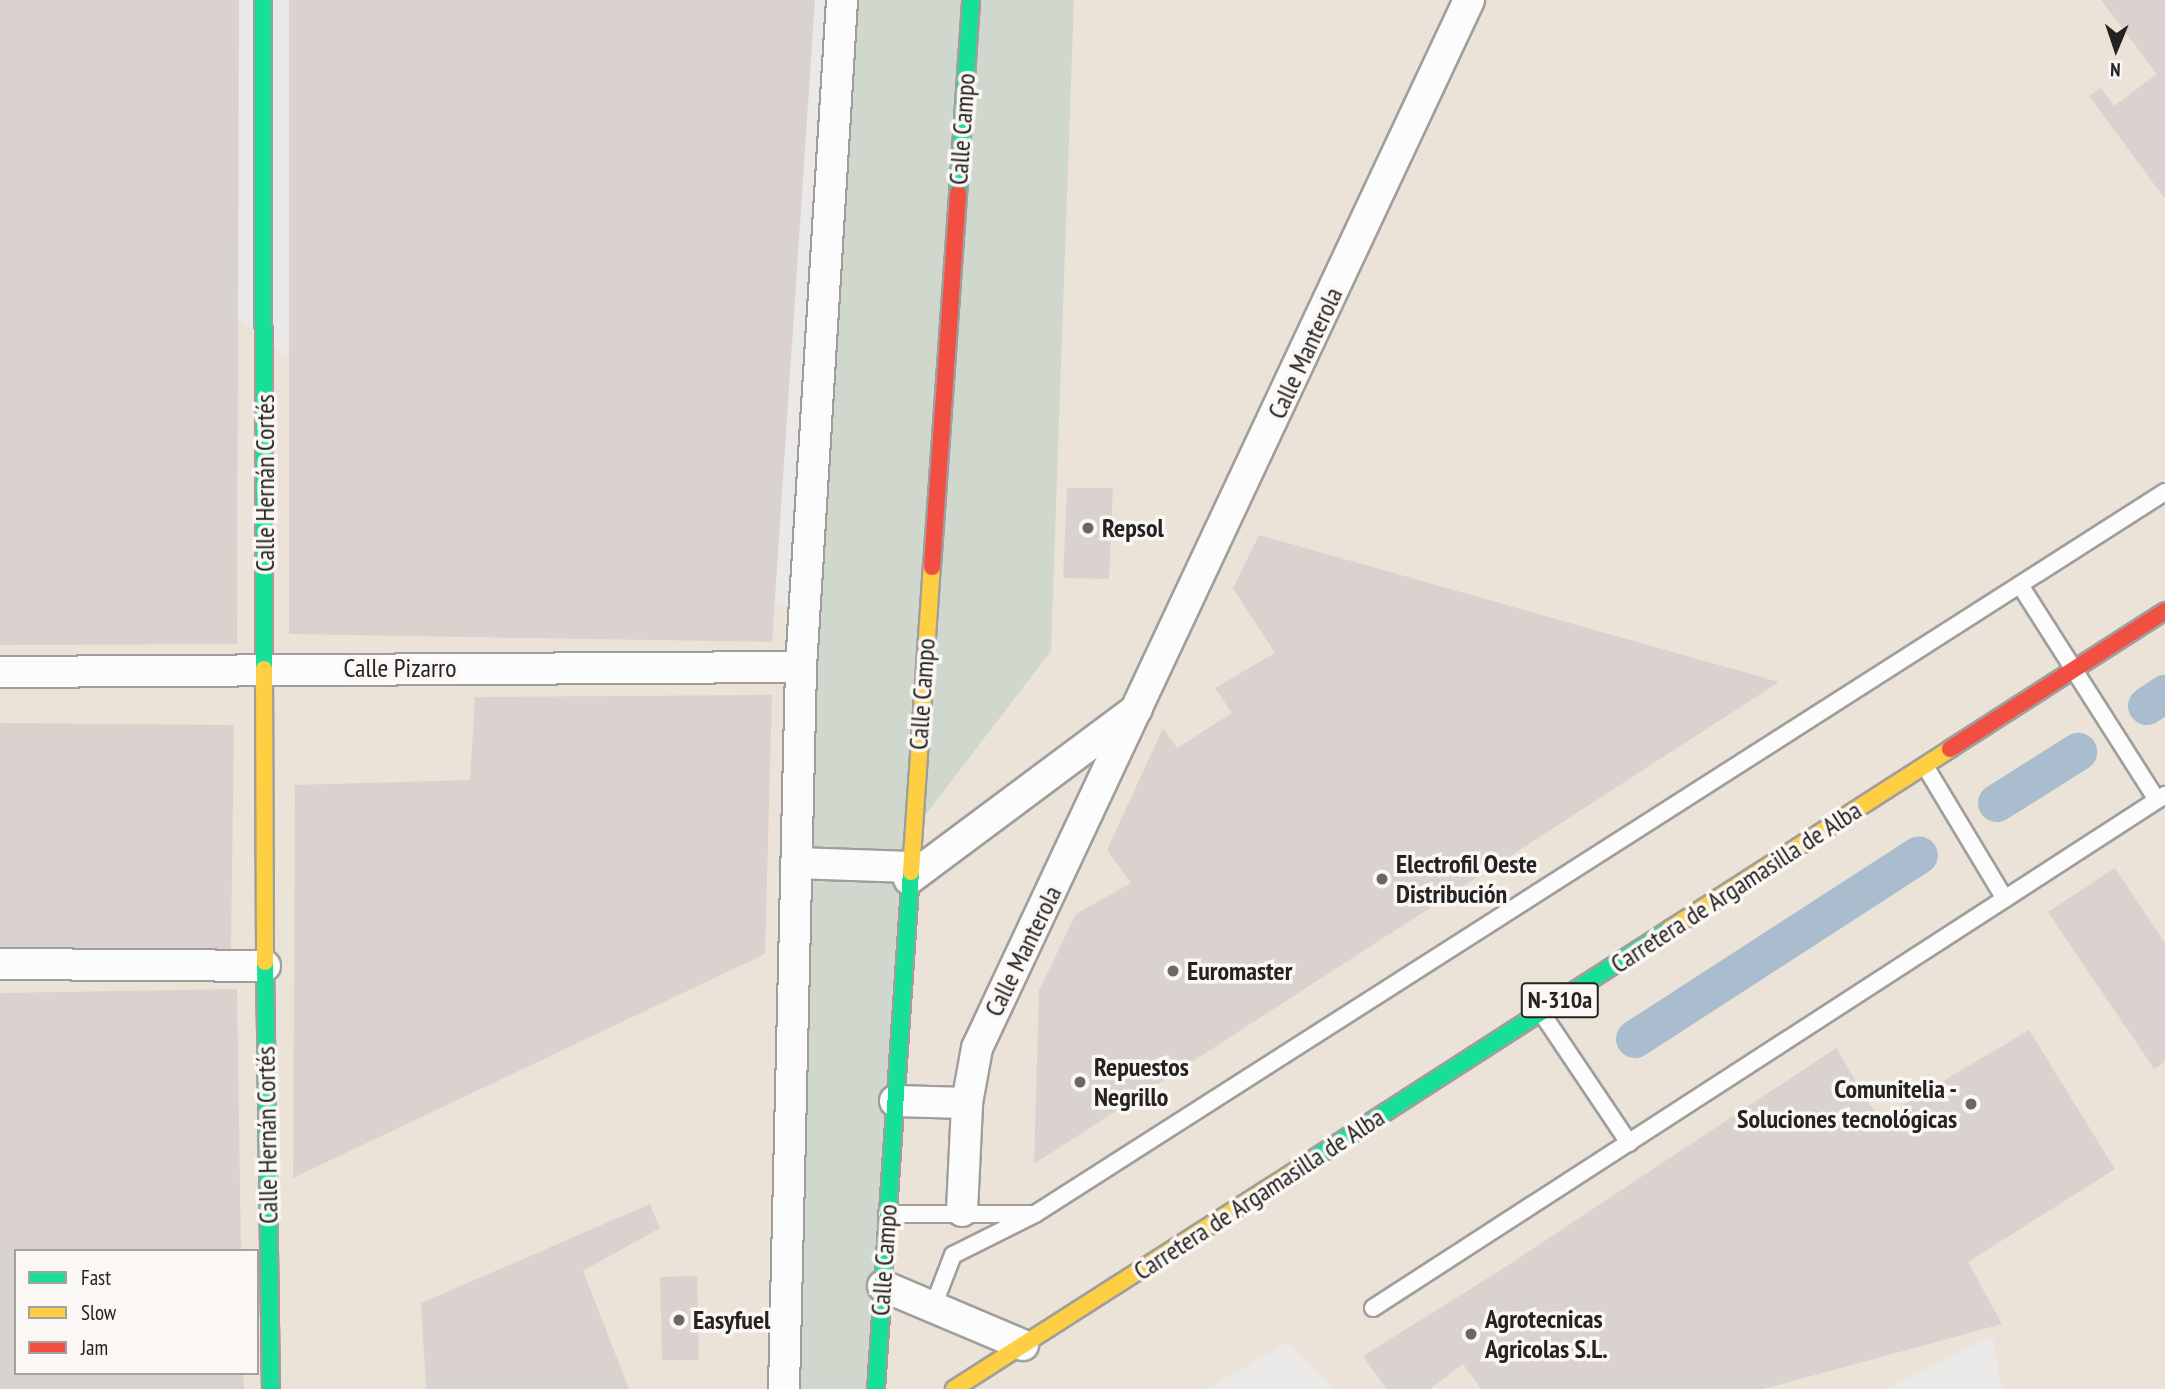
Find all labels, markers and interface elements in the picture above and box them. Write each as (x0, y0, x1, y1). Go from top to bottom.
north arrow (2081, 14, 2151, 84)
text: N (2110, 58, 2121, 82)
street label: Calle Campo (943, 72, 981, 186)
street label: Calle Manterola (1261, 282, 1349, 424)
street label: Calle Hernán Cortés (249, 394, 281, 572)
place label: Repsol (1102, 512, 1164, 544)
marker: Repsol (1080, 520, 1096, 536)
street label: Calle Campo (903, 637, 941, 751)
street label: Calle Pizarro (344, 652, 456, 684)
street label: Carretera de Argamasilla de Alba (1604, 794, 1868, 980)
place label: Electrofil Oeste Distribución (1396, 848, 1537, 910)
marker: Electrofil Oeste Distribución (1374, 871, 1390, 887)
street label: Calle Manterola (978, 881, 1068, 1021)
place label: Euromaster (1187, 955, 1292, 987)
marker: Euromaster (1165, 963, 1181, 979)
road number: N-310a (1520, 980, 1600, 1020)
street label: Calle Hernán Cortés (250, 1046, 284, 1224)
place label: Repuestos Negrillo (1094, 1051, 1189, 1112)
place label: Comunitelia - Soluciones tecnológicas (1737, 1073, 1957, 1134)
marker: Repuestos Negrillo (1072, 1074, 1088, 1090)
marker: Comunitelia - Soluciones tecnológicas (1963, 1096, 1979, 1112)
street label: Carretera de Argamasilla de Alba (1127, 1101, 1391, 1287)
street label: Calle Campo (865, 1203, 903, 1317)
legend (14, 1249, 259, 1375)
text: Fast (81, 1264, 111, 1291)
text: Slow (81, 1299, 116, 1326)
place label: Agrotecnicas Agricolas S.L. (1485, 1303, 1608, 1364)
place label: Easyfuel (693, 1304, 770, 1336)
marker: Easyfuel (671, 1312, 687, 1328)
marker: Agrotecnicas Agricolas S.L. (1463, 1326, 1479, 1342)
text: Jam (81, 1334, 108, 1361)

